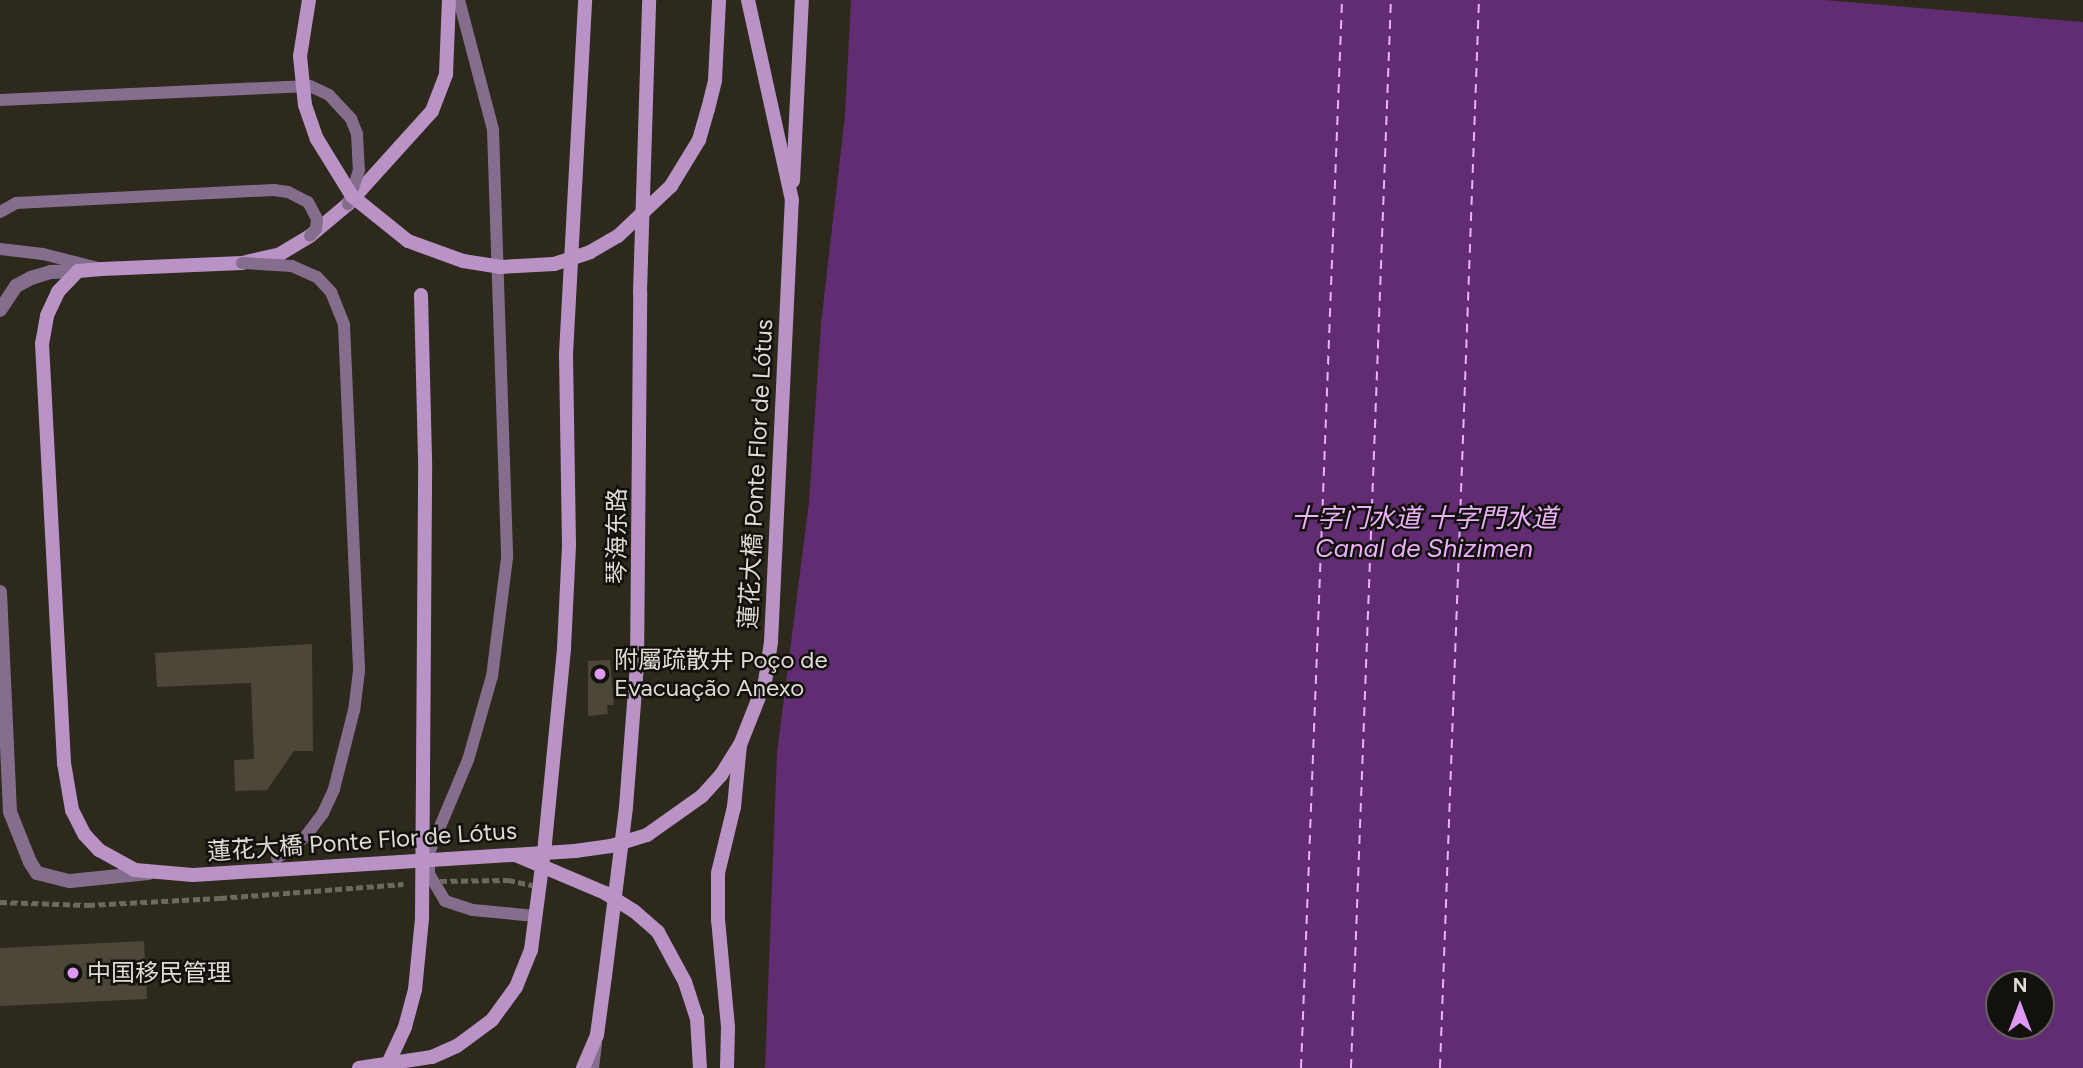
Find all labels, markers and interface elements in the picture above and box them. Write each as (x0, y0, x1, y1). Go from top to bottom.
street label: 蓮花大橋 Ponte Flor de Lótus (733, 318, 779, 630)
street label: 琴海东路 (603, 488, 631, 584)
water label: 十字门水道 十字門水道 Canal de Shizimen (1291, 503, 1557, 564)
place label: 附屬疏散井 Poço de Evacuação Anexo (614, 646, 828, 702)
marker: 附屬疏散井 Poço de Evacuação Anexo (592, 666, 608, 682)
street label: 蓮花大橋 Ponte Flor de Lótus (206, 816, 518, 866)
place label: 中国移民管理 (87, 959, 231, 987)
marker: 中国移民管理 (65, 965, 81, 981)
north arrow (1985, 970, 2055, 1040)
text: N (2013, 974, 2027, 997)

